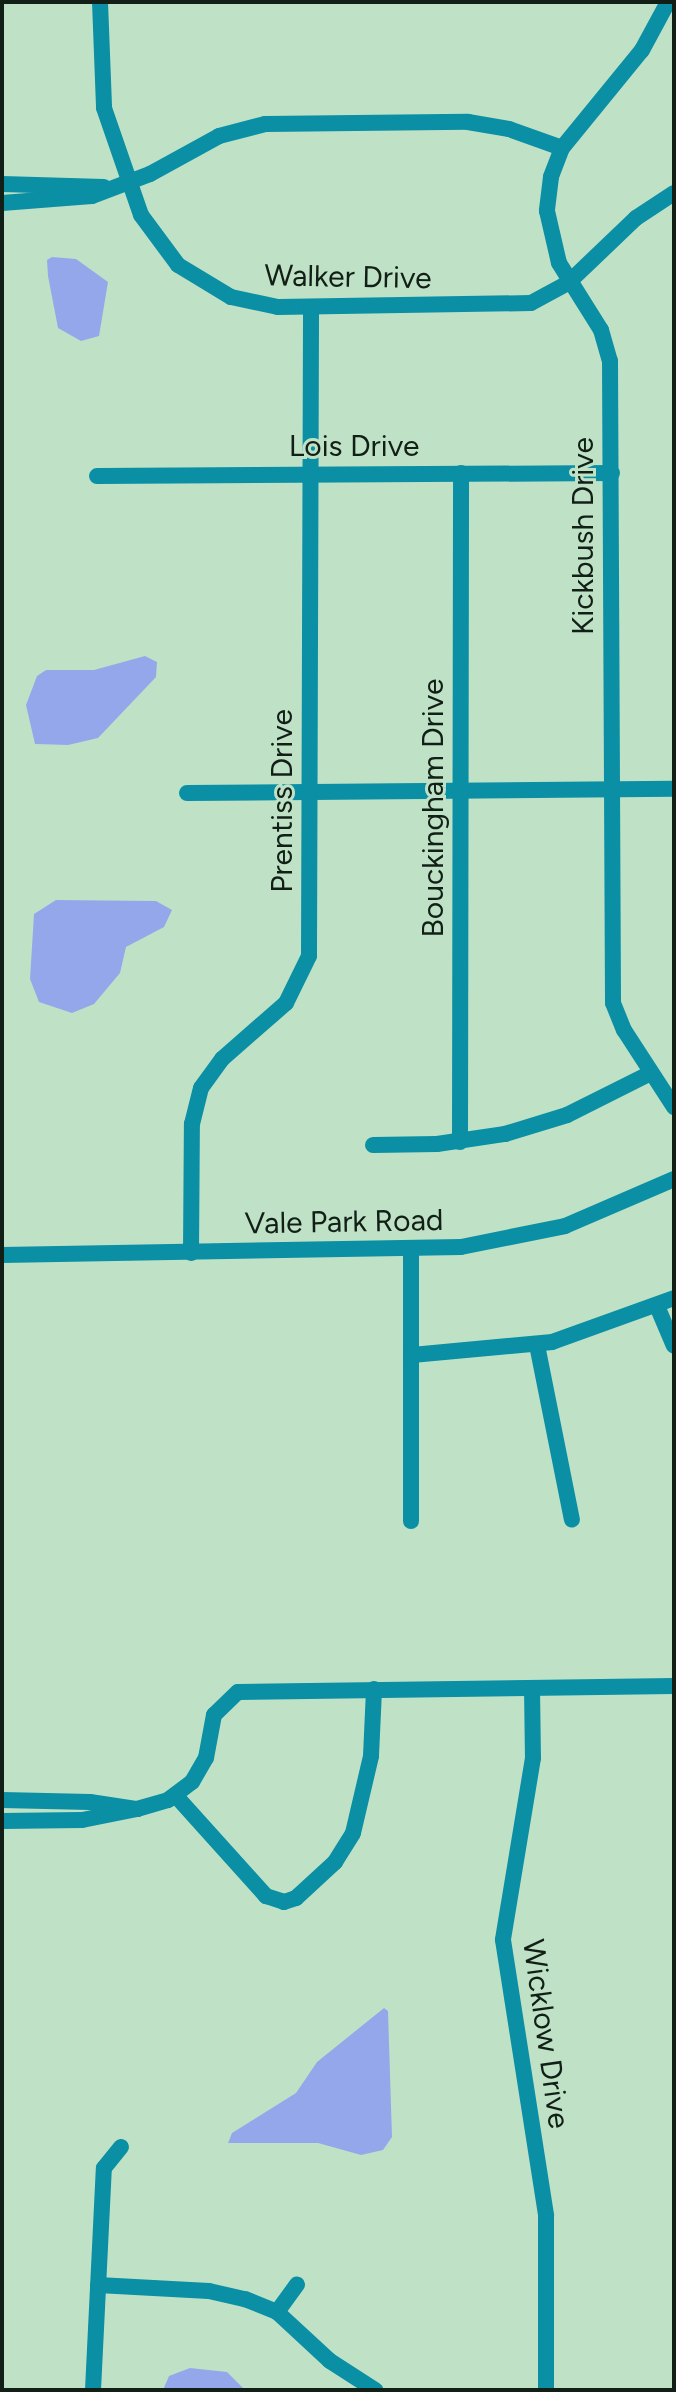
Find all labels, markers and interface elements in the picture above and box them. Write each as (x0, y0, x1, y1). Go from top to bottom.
street label: Walker Drive (264, 258, 432, 296)
street label: Lois Drive (289, 428, 419, 464)
street label: Kickbush Drive (565, 437, 601, 635)
street label: Bouckingham Drive (415, 679, 451, 937)
street label: Prentiss Drive (264, 709, 300, 893)
street label: Vale Park Road (244, 1202, 444, 1242)
street label: Wicklow Drive (515, 1937, 577, 2131)

